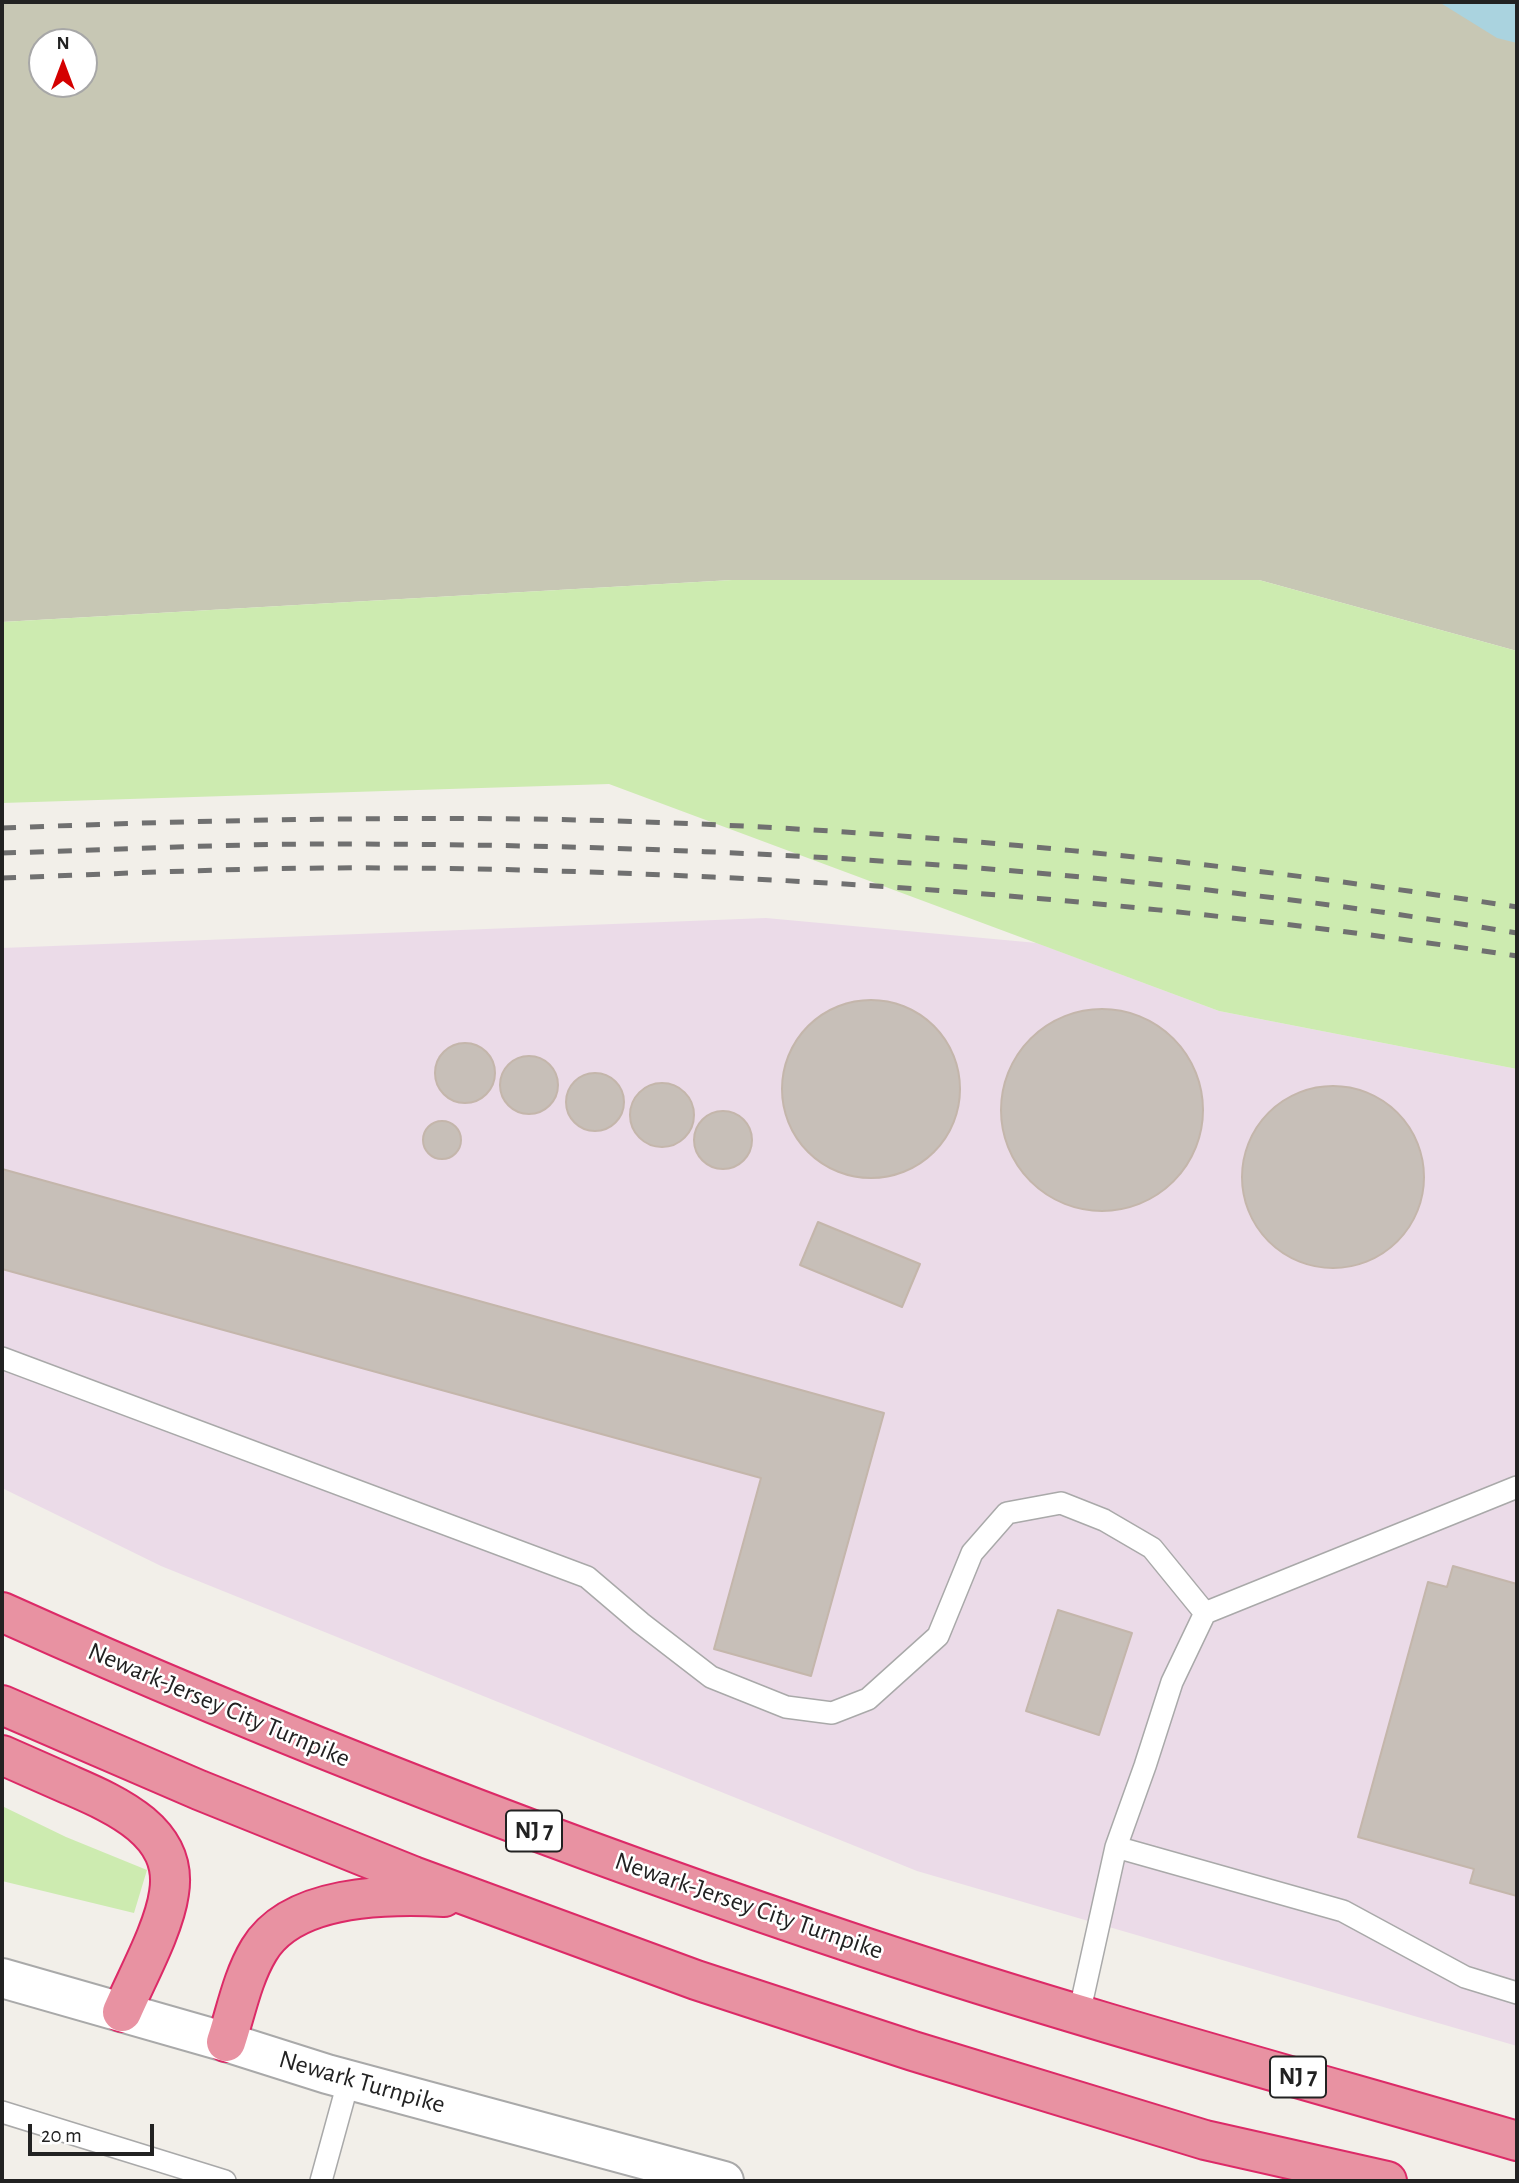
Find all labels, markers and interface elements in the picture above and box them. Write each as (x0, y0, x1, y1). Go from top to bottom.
north arrow (28, 28, 98, 98)
text: N (56, 34, 70, 53)
street label: Newark-Jersey City Turnpike (83, 1636, 355, 1774)
road number: NJ 7 (506, 1810, 562, 1852)
street label: Newark-Jersey City Turnpike (611, 1845, 887, 1967)
street label: Newark Turnpike (275, 2043, 449, 2121)
road number: NJ 7 (1270, 2056, 1326, 2098)
scale bar (32, 2110, 158, 2154)
text: 20 m (41, 2125, 82, 2146)

